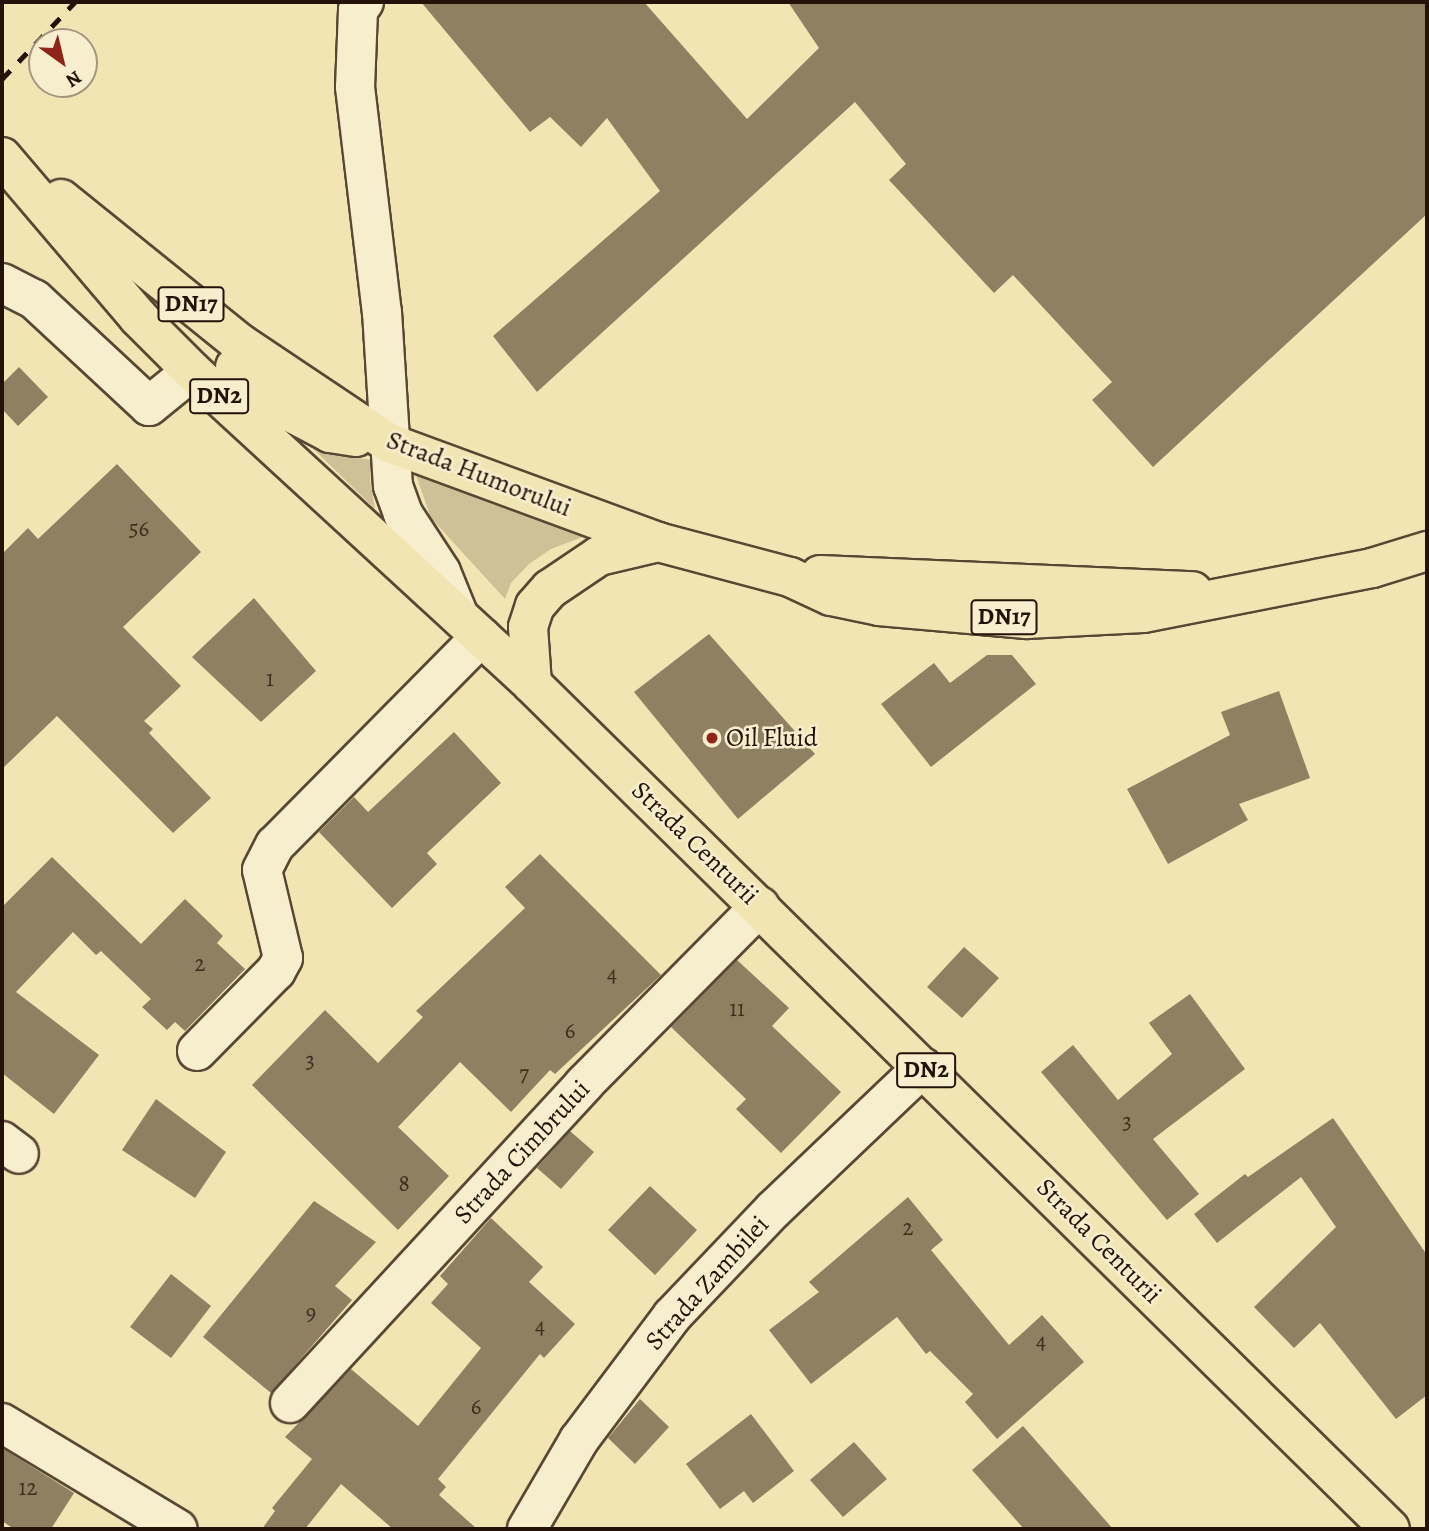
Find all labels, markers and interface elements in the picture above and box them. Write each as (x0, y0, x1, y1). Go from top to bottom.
north arrow (28, 28, 98, 98)
text: N (61, 64, 87, 93)
road number: DN17 (156, 284, 226, 324)
road number: DN2 (188, 376, 250, 416)
street label: Strada Humorului (382, 424, 576, 524)
house number: 56 (129, 515, 149, 543)
road number: DN17 (969, 596, 1039, 638)
house number: 1 (266, 665, 274, 693)
place label: Oil Fluid (726, 722, 818, 754)
marker: Oil Fluid (704, 730, 720, 746)
street label: Strada Centurii (625, 775, 765, 911)
house number: 2 (195, 950, 205, 978)
house number: 4 (607, 960, 617, 988)
house number: 11 (729, 995, 745, 1023)
house number: 6 (565, 1017, 575, 1045)
house number: 3 (305, 1047, 315, 1075)
road number: DN2 (894, 1050, 958, 1090)
house number: 7 (519, 1060, 529, 1088)
street label: Strada Cimbrului (447, 1074, 597, 1230)
house number: 3 (1122, 1108, 1132, 1136)
house number: 8 (398, 1170, 410, 1198)
street label: Strada Centurii (1030, 1172, 1168, 1310)
street label: Strada Zambilei (639, 1209, 775, 1357)
house number: 2 (903, 1214, 913, 1242)
house number: 9 (306, 1299, 316, 1327)
house number: 4 (535, 1312, 545, 1340)
house number: 4 (1036, 1327, 1046, 1355)
house number: 6 (471, 1393, 481, 1421)
house number: 12 (19, 1474, 37, 1502)

